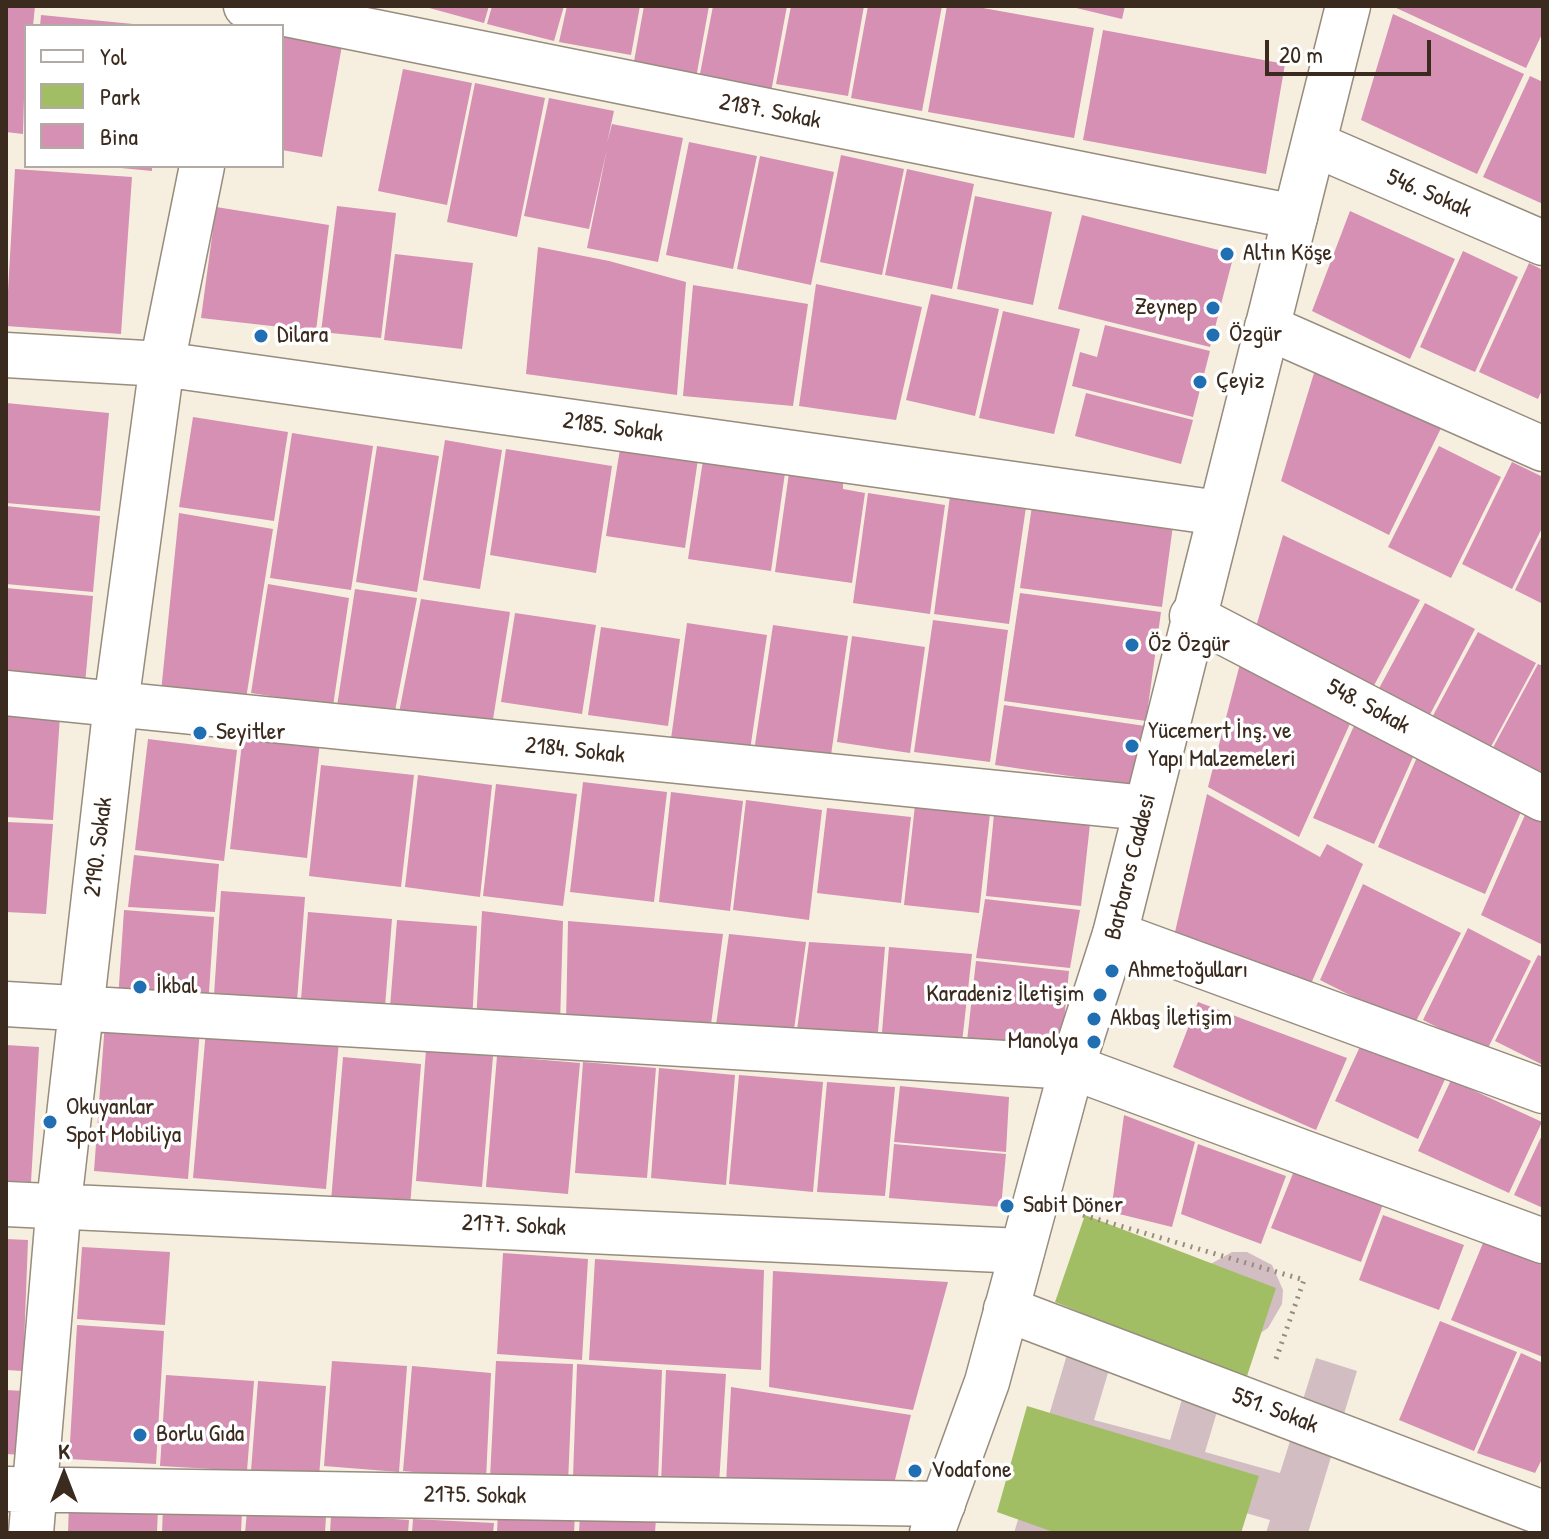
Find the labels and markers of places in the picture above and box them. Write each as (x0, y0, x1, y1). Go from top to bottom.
place label: Altın Köşe (1243, 240, 1332, 268)
marker: Altın Köşe (1218, 245, 1236, 263)
place label: Zeynep (1134, 294, 1197, 322)
marker: Zeynep (1204, 299, 1222, 317)
place label: Özgür (1229, 321, 1282, 349)
place label: Dilara (277, 322, 328, 350)
marker: Özgür (1204, 326, 1222, 344)
marker: Dilara (252, 327, 270, 345)
place label: Çeyiz (1216, 368, 1265, 396)
marker: Çeyiz (1191, 373, 1209, 391)
place label: Öz Özgür (1148, 631, 1230, 659)
marker: Öz Özgür (1123, 636, 1141, 654)
place label: Yücemert İnş. ve Yapı Malzemeleri (1148, 718, 1296, 774)
place label: Seyitler (216, 719, 286, 747)
marker: Seyitler (191, 724, 209, 742)
marker: Yücemert İnş. ve Yapı Malzemeleri (1123, 737, 1141, 755)
place label: Ahmetoğulları (1128, 957, 1248, 985)
marker: Ahmetoğulları (1103, 962, 1121, 980)
place label: İkbal (156, 973, 197, 1001)
marker: İkbal (131, 978, 149, 996)
place label: Karadeniz İletişim (926, 981, 1084, 1009)
marker: Karadeniz İletişim (1091, 986, 1109, 1004)
place label: Akbaş İletişim (1110, 1005, 1232, 1033)
marker: Akbaş İletişim (1085, 1010, 1103, 1028)
place label: Manolya (1008, 1028, 1078, 1056)
marker: Manolya (1085, 1033, 1103, 1051)
place label: Okuyanlar Spot Mobiliya (66, 1094, 181, 1150)
marker: Okuyanlar Spot Mobiliya (41, 1113, 59, 1131)
place label: Sabit Döner (1023, 1192, 1123, 1220)
marker: Sabit Döner (998, 1197, 1016, 1215)
place label: Borlu Gıda (156, 1421, 244, 1449)
marker: Borlu Gıda (131, 1426, 149, 1444)
place label: Vodafone (931, 1457, 1012, 1485)
marker: Vodafone (906, 1462, 924, 1480)

